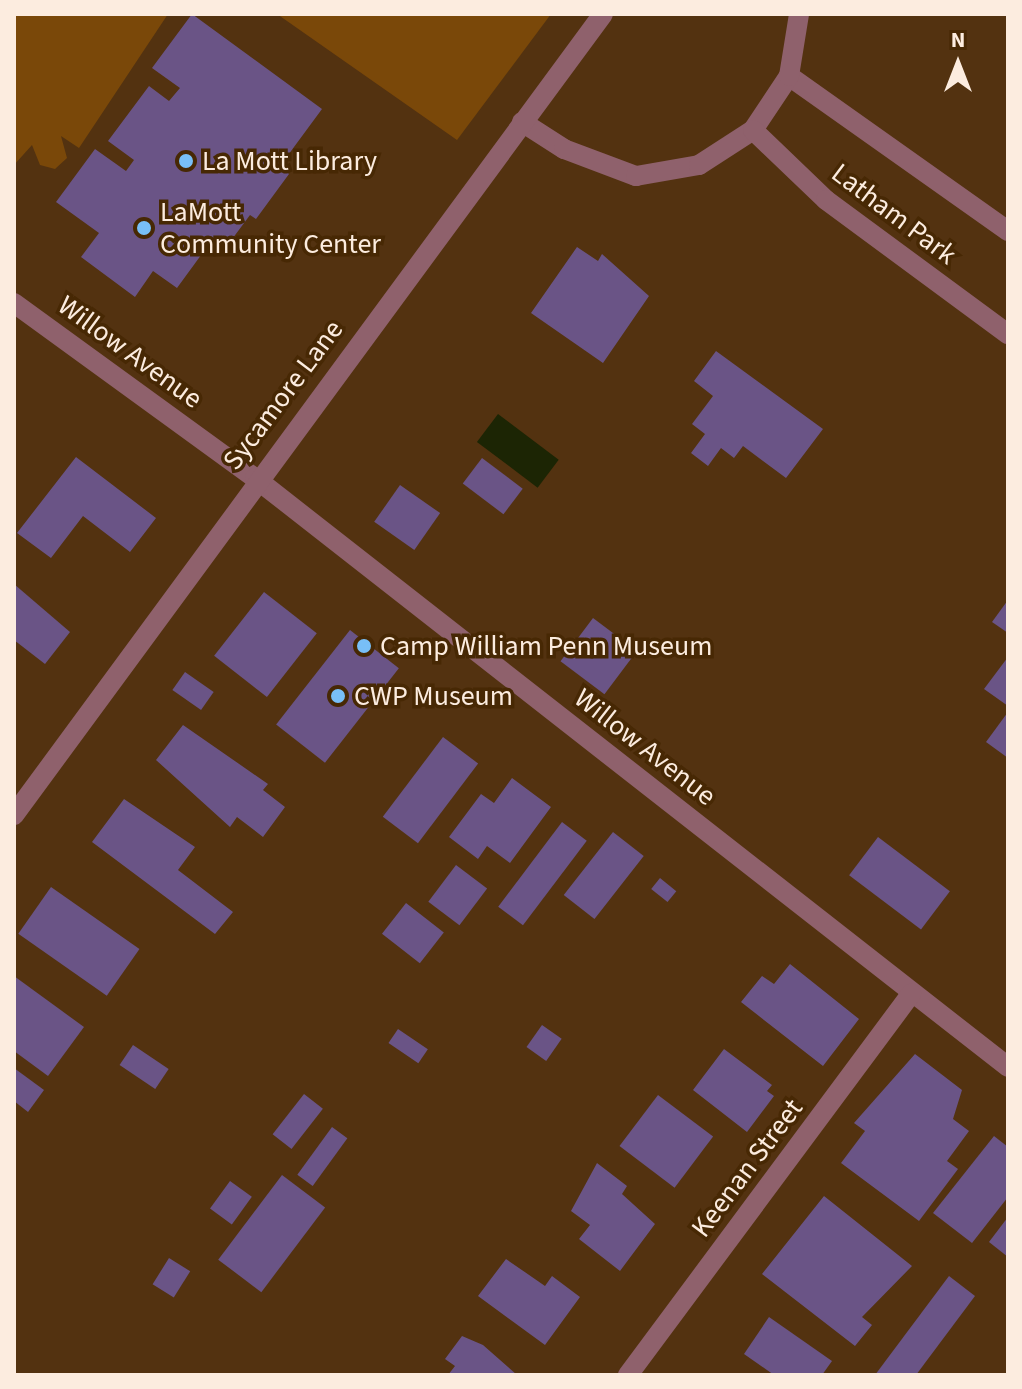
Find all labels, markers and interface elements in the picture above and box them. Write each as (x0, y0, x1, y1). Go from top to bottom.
north arrow (918, 24, 998, 104)
text: N (951, 24, 965, 56)
place label: La Mott Library (202, 144, 377, 178)
marker: La Mott Library (177, 152, 195, 170)
street label: Latham Park (825, 156, 963, 272)
place label: LaMott Community Center (160, 195, 381, 261)
marker: LaMott Community Center (135, 219, 153, 237)
street label: Willow Avenue (51, 288, 209, 416)
street label: Sycamore Lane (216, 314, 350, 476)
place label: Camp William Penn Museum (380, 629, 712, 663)
marker: Camp William Penn Museum (355, 637, 373, 655)
place label: CWP Museum (354, 679, 513, 713)
street label: Willow Avenue (568, 681, 722, 813)
marker: CWP Museum (329, 687, 347, 705)
street label: Keenan Street (684, 1092, 810, 1244)

